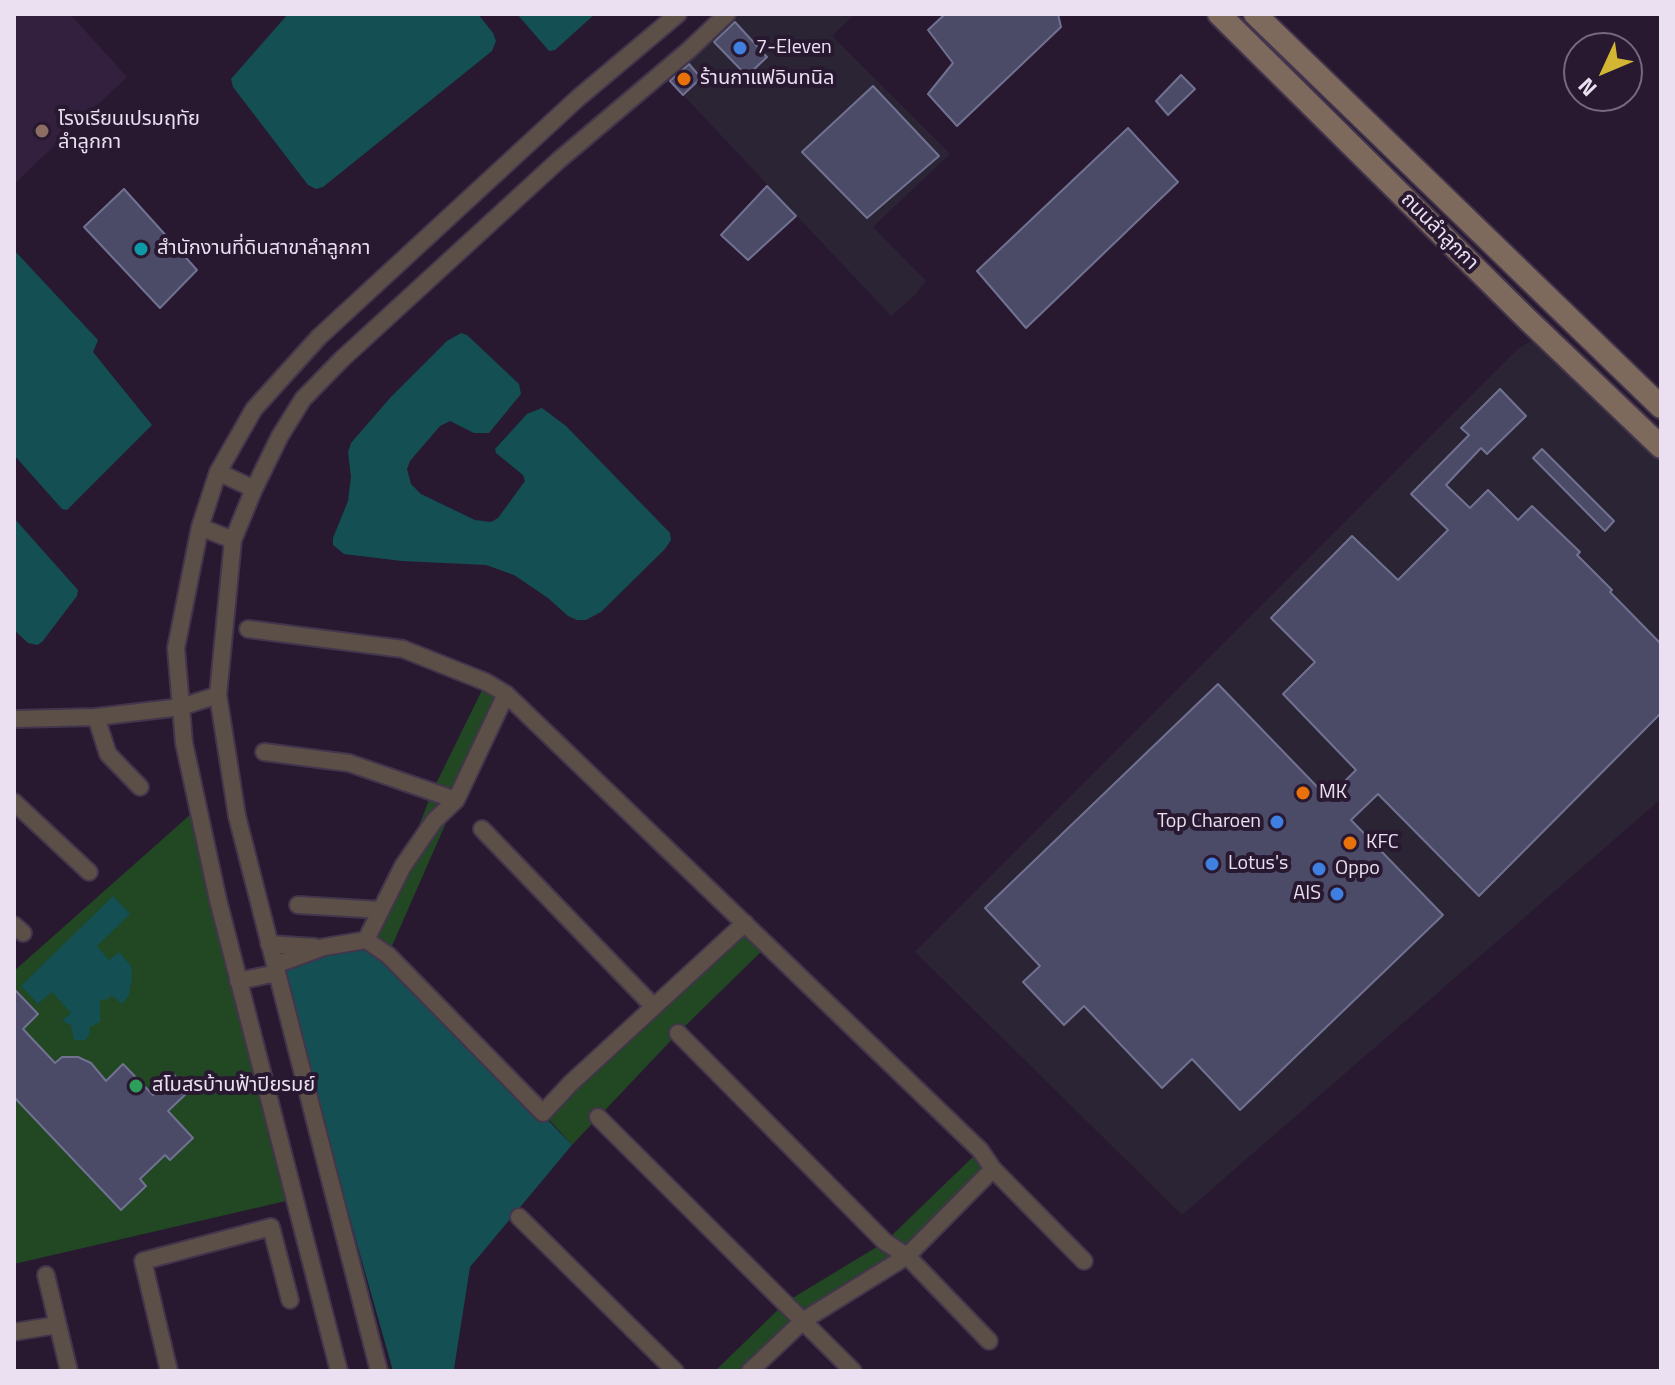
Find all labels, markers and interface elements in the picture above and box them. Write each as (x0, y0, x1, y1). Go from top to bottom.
north arrow (1563, 32, 1643, 112)
place label: 7-Eleven (756, 36, 832, 60)
marker: 7-Eleven (731, 39, 749, 57)
place label: ร้านกาแฟอินทนิล (700, 67, 834, 91)
marker: ร้านกาแฟอินทนิล (675, 70, 693, 88)
text: N (1570, 70, 1605, 105)
place label: โรงเรียนเปรมฤทัย ลำลูกกา (58, 108, 200, 155)
marker: โรงเรียนเปรมฤทัย ลำลูกกา (33, 122, 51, 140)
street label: ถนนลำลูกกา (1395, 188, 1483, 276)
place label: สำนักงานที่ดินสาขาลำลูกกา (157, 237, 370, 261)
marker: สำนักงานที่ดินสาขาลำลูกกา (132, 240, 150, 258)
place label: MK (1319, 781, 1347, 805)
marker: MK (1294, 784, 1312, 802)
place label: Top Charoen (1157, 810, 1261, 834)
marker: Top Charoen (1268, 813, 1286, 831)
place label: KFC (1366, 831, 1399, 855)
marker: KFC (1341, 834, 1359, 852)
place label: Lotus's (1228, 852, 1288, 876)
marker: Lotus's (1203, 855, 1221, 873)
place label: Oppo (1335, 857, 1380, 881)
marker: Oppo (1310, 860, 1328, 878)
place label: AIS (1293, 882, 1321, 906)
marker: AIS (1328, 885, 1346, 903)
place label: สโมสรบ้านฟ้าปิยรมย์ (152, 1074, 315, 1098)
marker: สโมสรบ้านฟ้าปิยรมย์ (127, 1077, 145, 1095)

